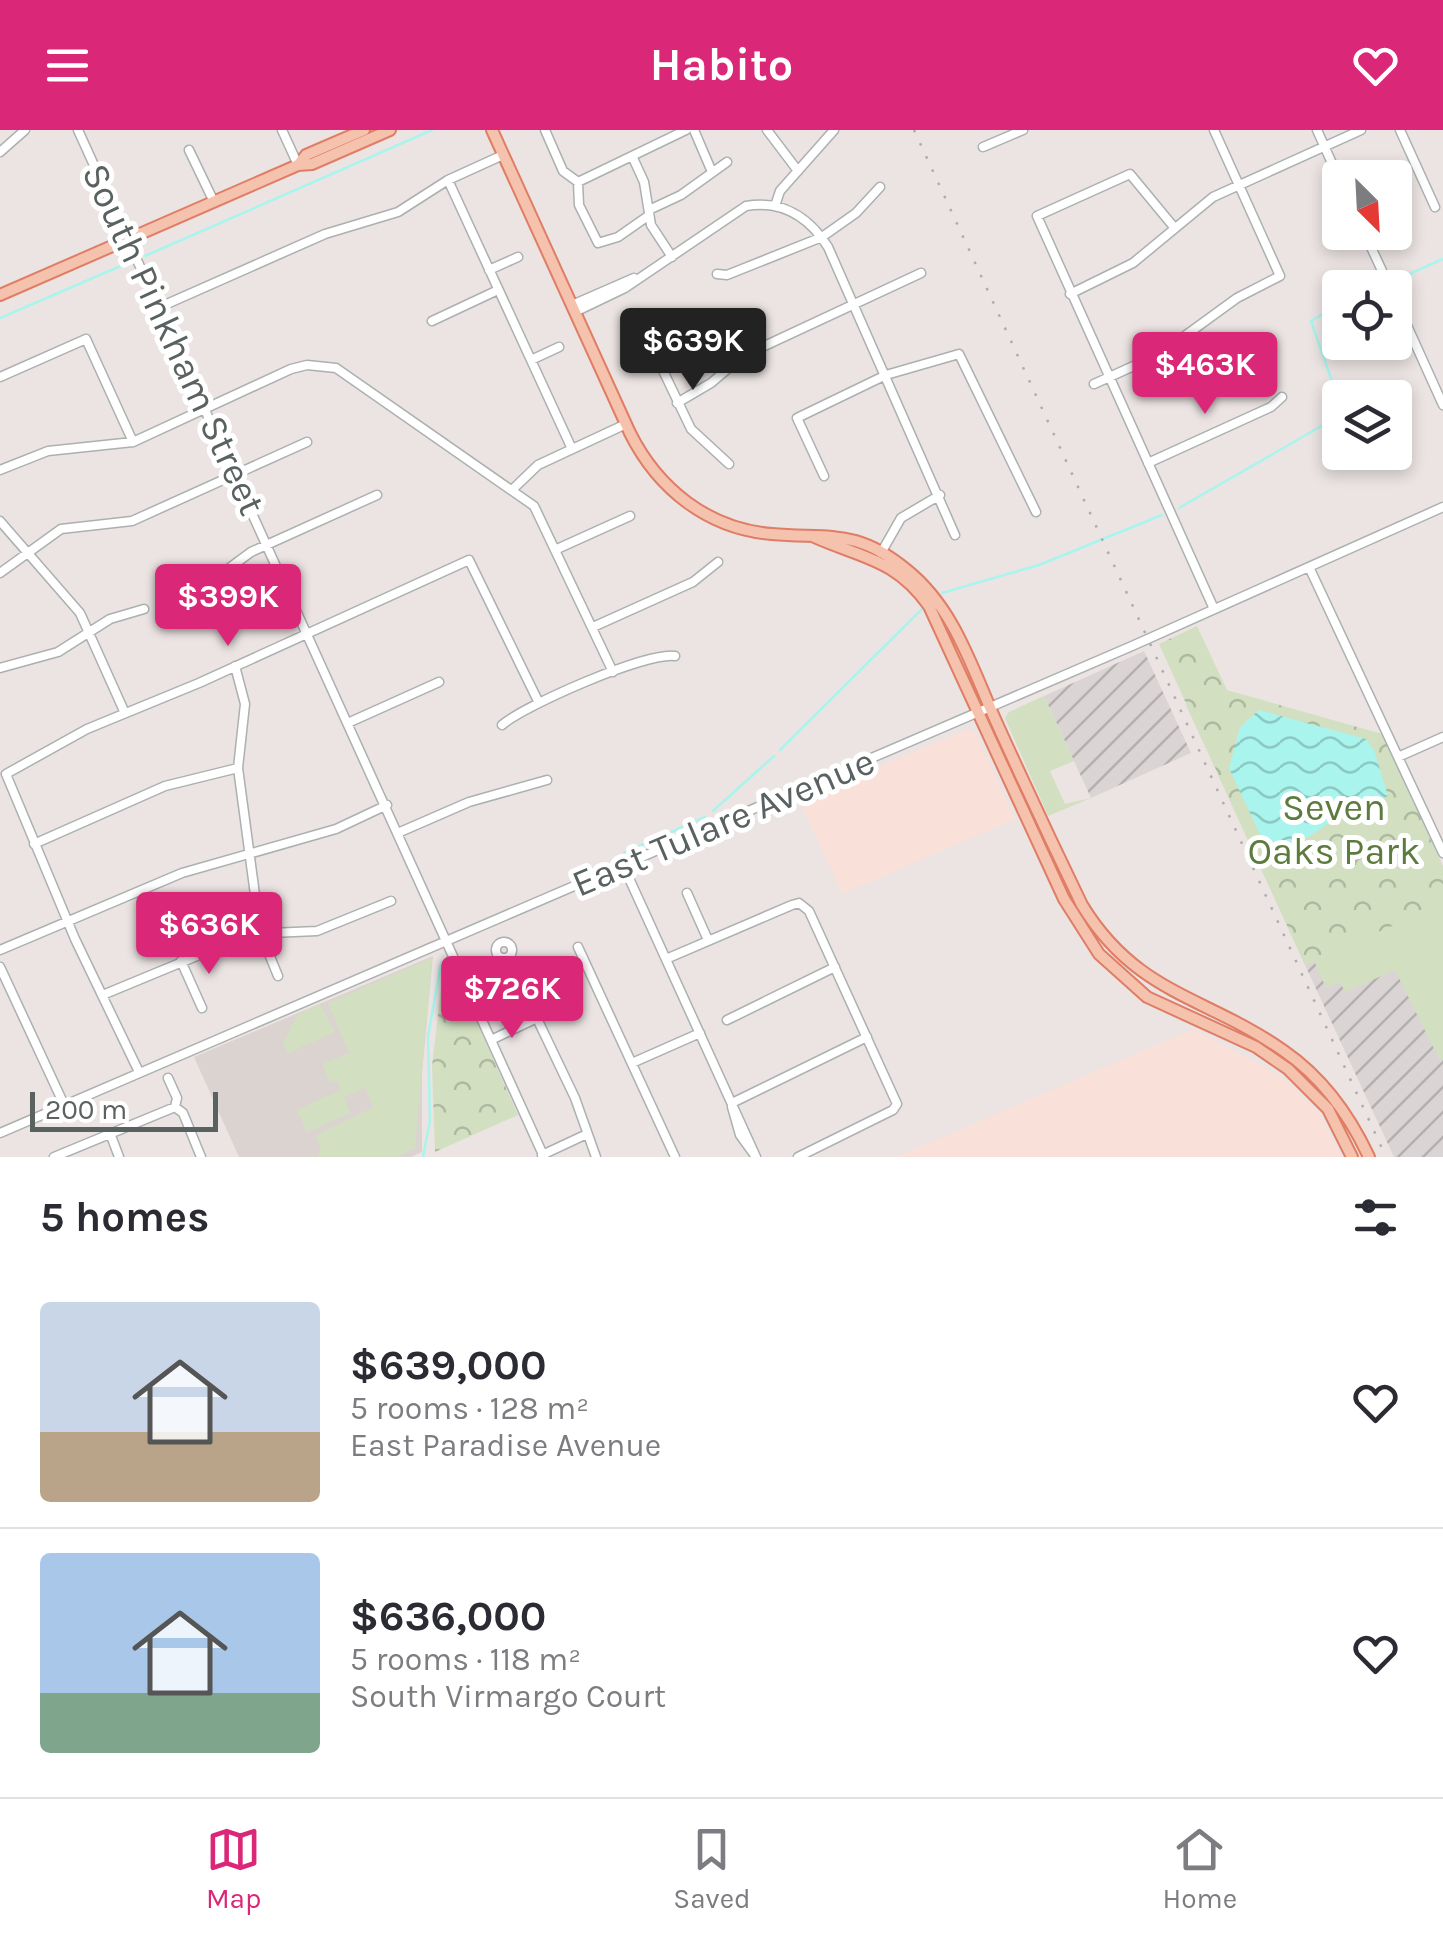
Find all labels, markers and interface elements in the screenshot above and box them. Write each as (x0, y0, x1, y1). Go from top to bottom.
icon: menu (40, 38, 95, 93)
icon: heart (1348, 38, 1403, 93)
text: Habito (650, 39, 793, 91)
street label: South Pinkham Street (72, 156, 275, 522)
north arrow (1322, 160, 1412, 250)
map controls (1322, 160, 1412, 470)
button: locate (1322, 270, 1412, 360)
pin: $639K (623, 308, 763, 393)
text: $639K (642, 322, 744, 359)
pin: $463K (1135, 332, 1275, 417)
text: $463K (1154, 346, 1256, 383)
button: layers (1322, 380, 1412, 470)
pin: $399K (158, 564, 298, 649)
text: $399K (177, 578, 279, 615)
street label: East Tulare Avenue (565, 738, 881, 906)
park label: Seven Oaks Park (1248, 785, 1420, 874)
pin: $636K (139, 892, 279, 977)
text: $636K (158, 906, 260, 943)
pin: $726K (442, 956, 582, 1041)
text: $726K (463, 970, 561, 1007)
scale bar (30, 1087, 218, 1131)
text: 200 m (45, 1093, 127, 1126)
icon: filters (1348, 1190, 1403, 1245)
text: 5 homes (40, 1192, 209, 1242)
text: $639,000 (350, 1340, 547, 1390)
icon: home (120, 1342, 240, 1462)
icon: heart (1348, 1375, 1403, 1430)
text: 5 rooms · 128 m² (350, 1390, 589, 1427)
text: East Paradise Avenue (350, 1427, 661, 1464)
text: $636,000 (350, 1591, 546, 1641)
icon: home (120, 1593, 240, 1713)
icon: heart (1348, 1626, 1403, 1681)
text: 5 rooms · 118 m² (350, 1641, 581, 1678)
text: South Virmargo Court (350, 1678, 666, 1715)
tab: Map (206, 1822, 261, 1915)
tab: Saved (673, 1822, 751, 1915)
tab: Home (1162, 1822, 1237, 1915)

